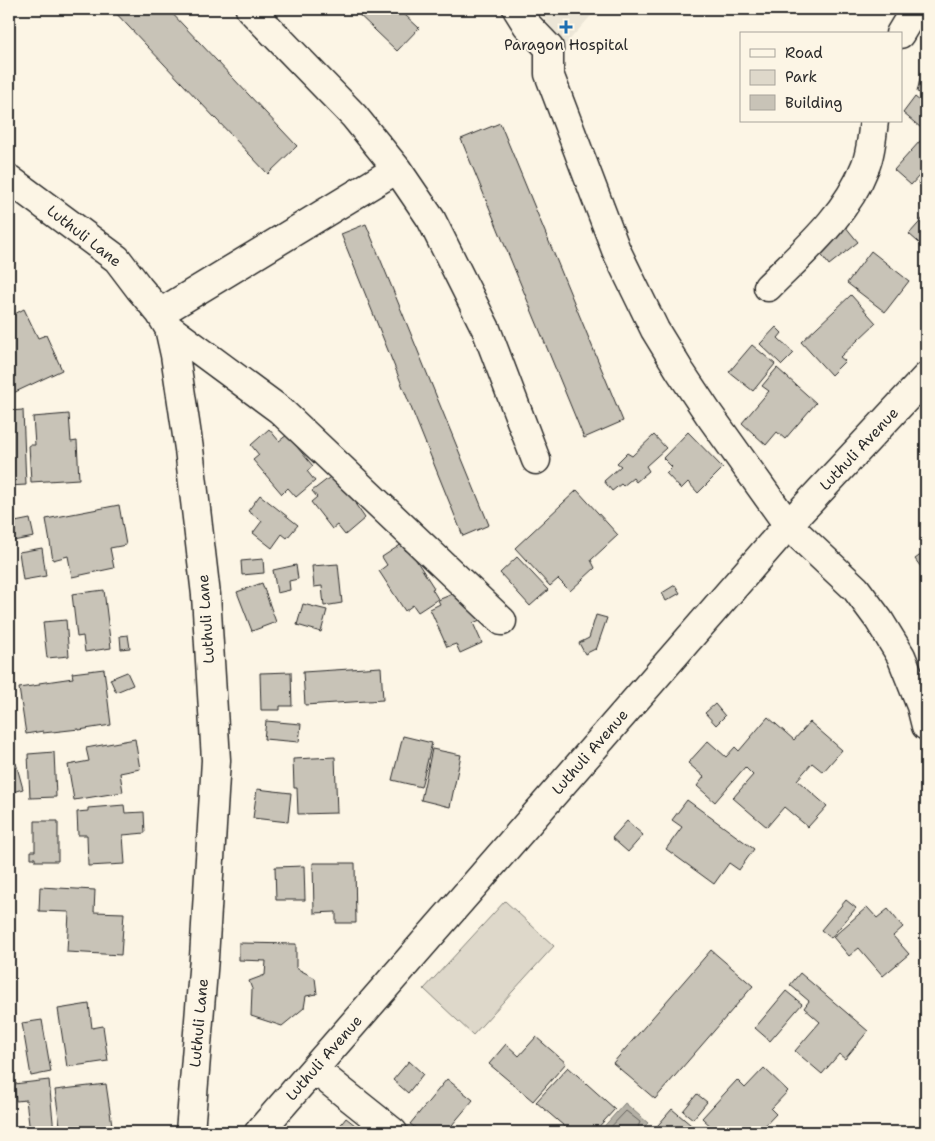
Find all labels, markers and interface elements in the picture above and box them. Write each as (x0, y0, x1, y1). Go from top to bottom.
marker: Paragon Hospital (559, 20, 573, 34)
legend (740, 32, 902, 122)
place label: Paragon Hospital (504, 35, 629, 55)
text: Road (785, 43, 823, 63)
text: Park (785, 67, 817, 87)
text: Building (785, 93, 842, 113)
street label: Luthuli Lane (43, 201, 125, 271)
street label: Luthuli Avenue (815, 403, 903, 495)
street label: Luthuli Lane (193, 574, 219, 664)
street label: Luthuli Avenue (547, 705, 633, 799)
street label: Luthuli Lane (185, 978, 213, 1068)
street label: Luthuli Avenue (281, 1011, 367, 1105)

